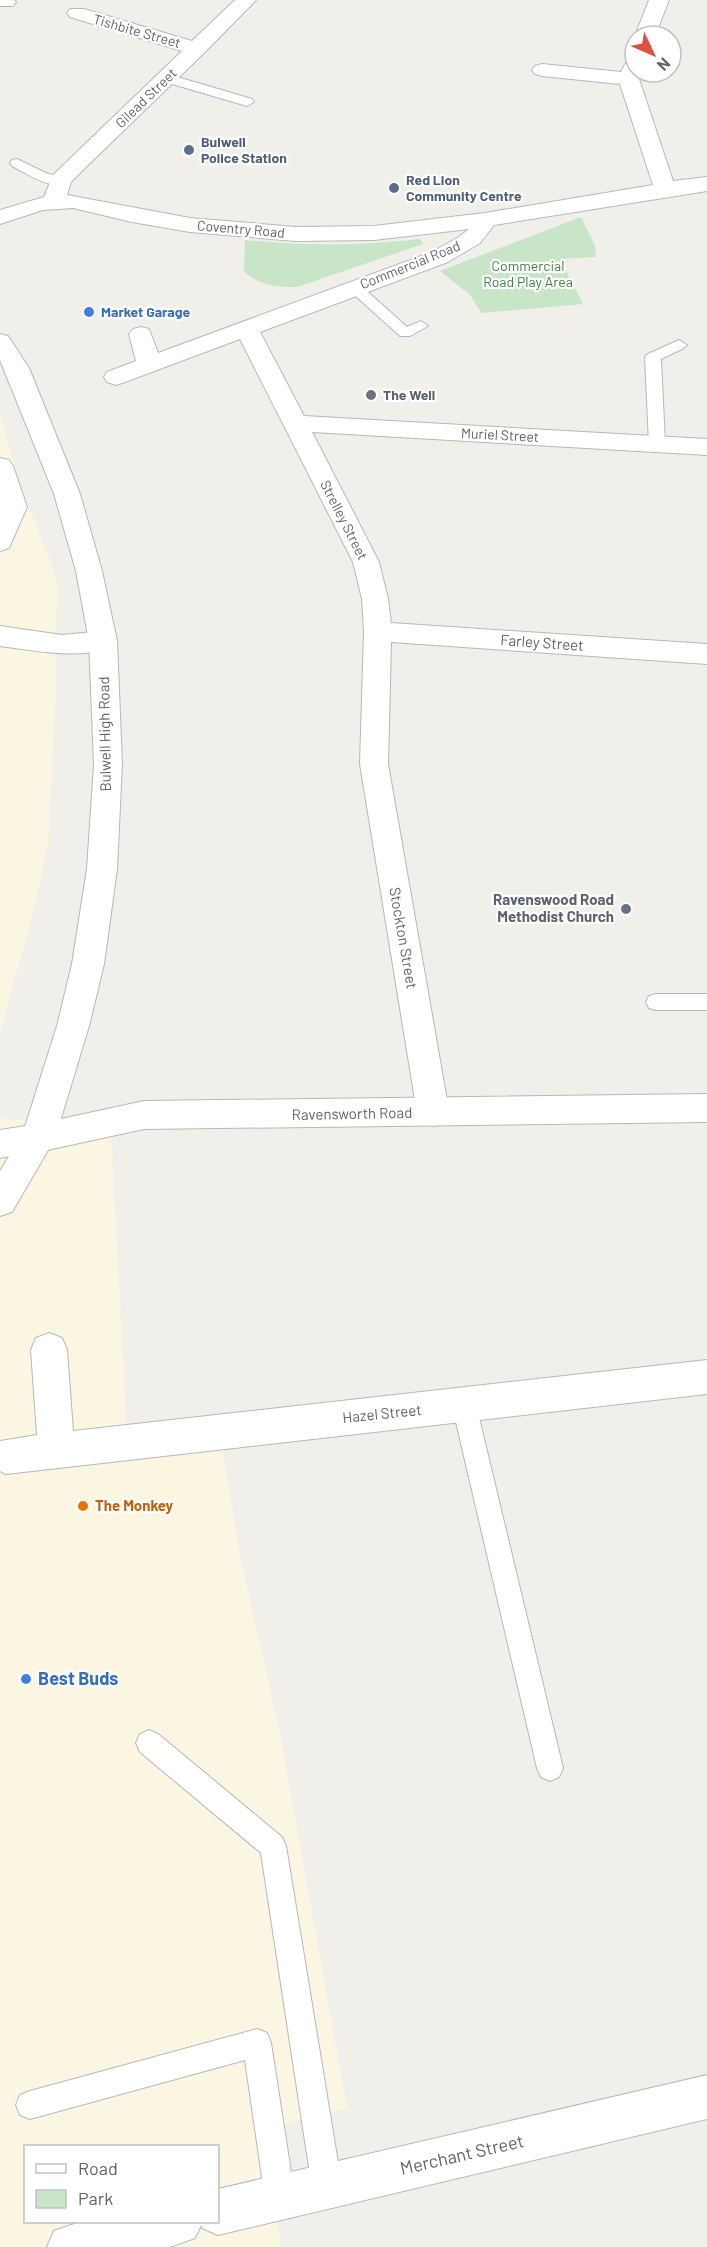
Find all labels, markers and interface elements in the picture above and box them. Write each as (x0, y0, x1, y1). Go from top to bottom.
street label: Tishbite Street (91, 10, 183, 51)
north arrow (623, 24, 683, 84)
text: N (654, 54, 675, 75)
street label: Gilead Street (111, 64, 180, 131)
place label: Bulwell Police Station (201, 133, 287, 166)
marker: Bulwell Police Station (182, 143, 196, 157)
place label: Red Lion Community Centre (406, 171, 522, 204)
marker: Red Lion Community Centre (387, 181, 401, 195)
street label: Coventry Road (196, 216, 286, 241)
street label: Commercial Road (357, 237, 462, 292)
park label: Commercial Road Play Area (483, 257, 573, 290)
place label: Market Garage (101, 303, 191, 320)
marker: Market Garage (82, 305, 96, 319)
place label: The Well (383, 386, 435, 403)
marker: The Well (364, 388, 378, 402)
street label: Muriel Street (461, 424, 539, 445)
street label: Strelley Street (317, 477, 372, 562)
street label: Farley Street (500, 630, 584, 654)
street label: Bulwell High Road (94, 676, 114, 792)
street label: Stockton Street (386, 886, 422, 990)
place label: Ravenswood Road Methodist Church (493, 890, 614, 925)
marker: Ravenswood Road Methodist Church (619, 902, 633, 916)
street label: Ravensworth Road (292, 1103, 412, 1123)
street label: Hazel Street (341, 1400, 422, 1426)
place label: The Monkey (95, 1496, 173, 1514)
marker: The Monkey (76, 1499, 90, 1513)
place label: Best Buds (38, 1667, 118, 1689)
marker: Best Buds (19, 1672, 33, 1686)
street label: Merchant Street (398, 2129, 526, 2179)
legend (24, 2145, 219, 2223)
text: Road (78, 2157, 118, 2179)
text: Park (78, 2187, 113, 2209)

